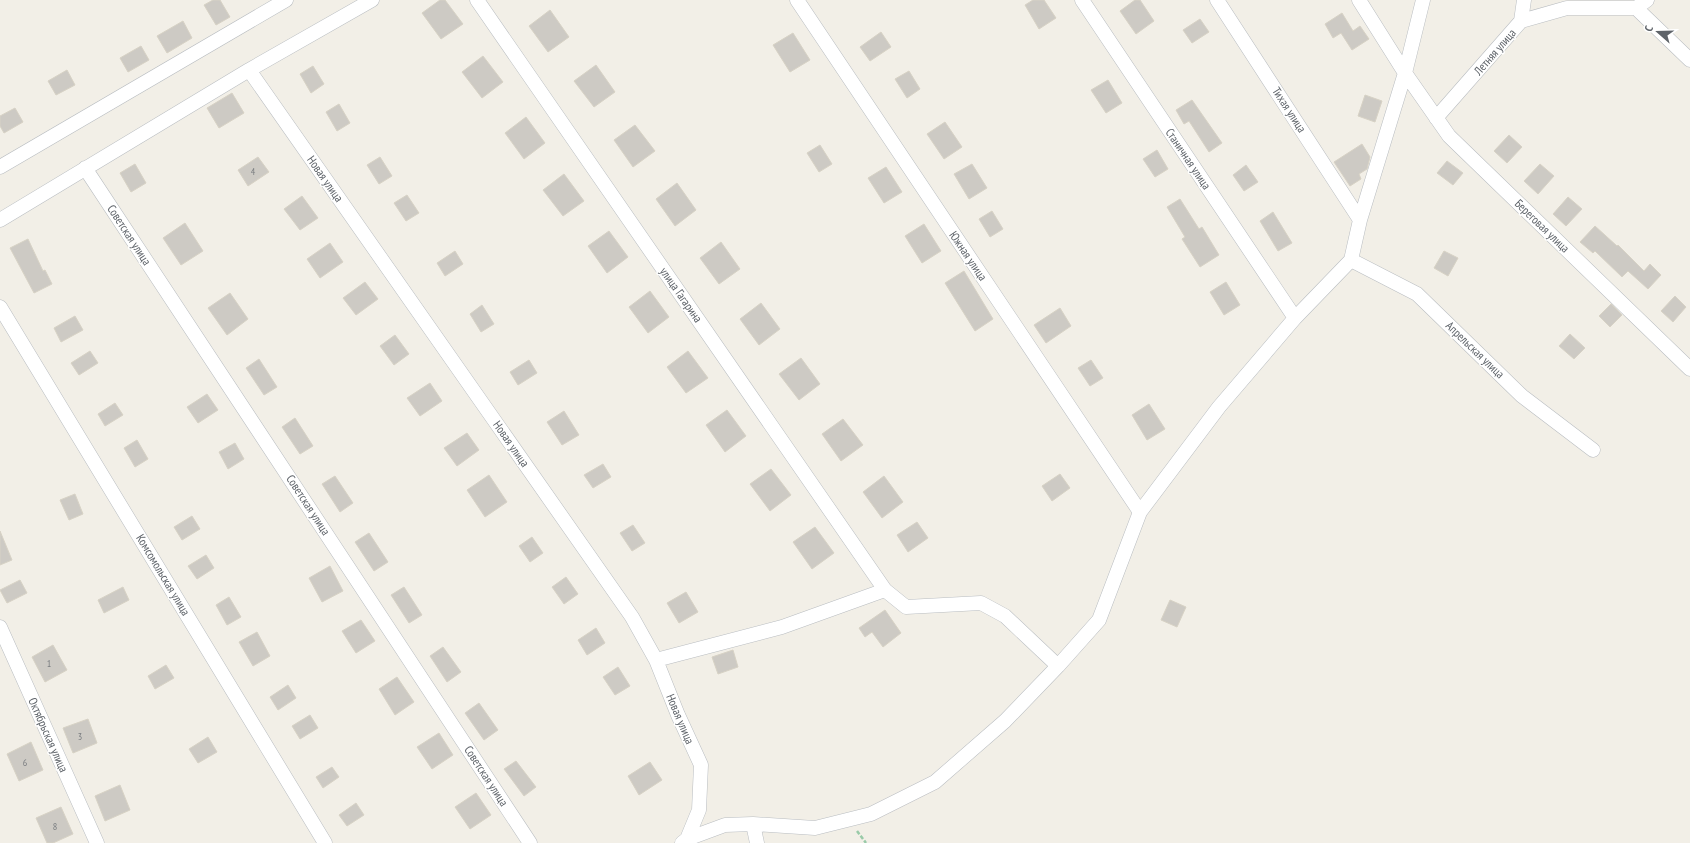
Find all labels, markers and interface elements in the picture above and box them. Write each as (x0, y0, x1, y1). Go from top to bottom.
north arrow (1638, 12, 1678, 52)
text: С (1641, 24, 1656, 33)
street label: Летняя улица (1470, 25, 1519, 79)
street label: Тихая улица (1269, 84, 1310, 135)
street label: Станичная улица (1162, 125, 1214, 192)
street label: Новая улица (304, 153, 347, 205)
house number: 4 (251, 165, 256, 178)
street label: Береговая улица (1512, 196, 1573, 256)
street label: Советская улица (104, 202, 155, 268)
street label: Южная улица (946, 228, 991, 284)
street label: улица Гагарина (657, 264, 706, 325)
street label: Апрельская улица (1443, 318, 1508, 381)
street label: Новая улица (490, 418, 533, 470)
street label: Советская улица (283, 472, 334, 538)
street label: Комсомольская улица (133, 531, 194, 618)
house number: 1 (47, 657, 51, 670)
street label: Новая улица (663, 691, 698, 746)
street label: Октябрьская улица (25, 695, 72, 775)
house number: 3 (78, 730, 82, 743)
street label: Советская улица (461, 743, 512, 809)
house number: 6 (23, 756, 28, 769)
house number: 8 (53, 820, 57, 833)

